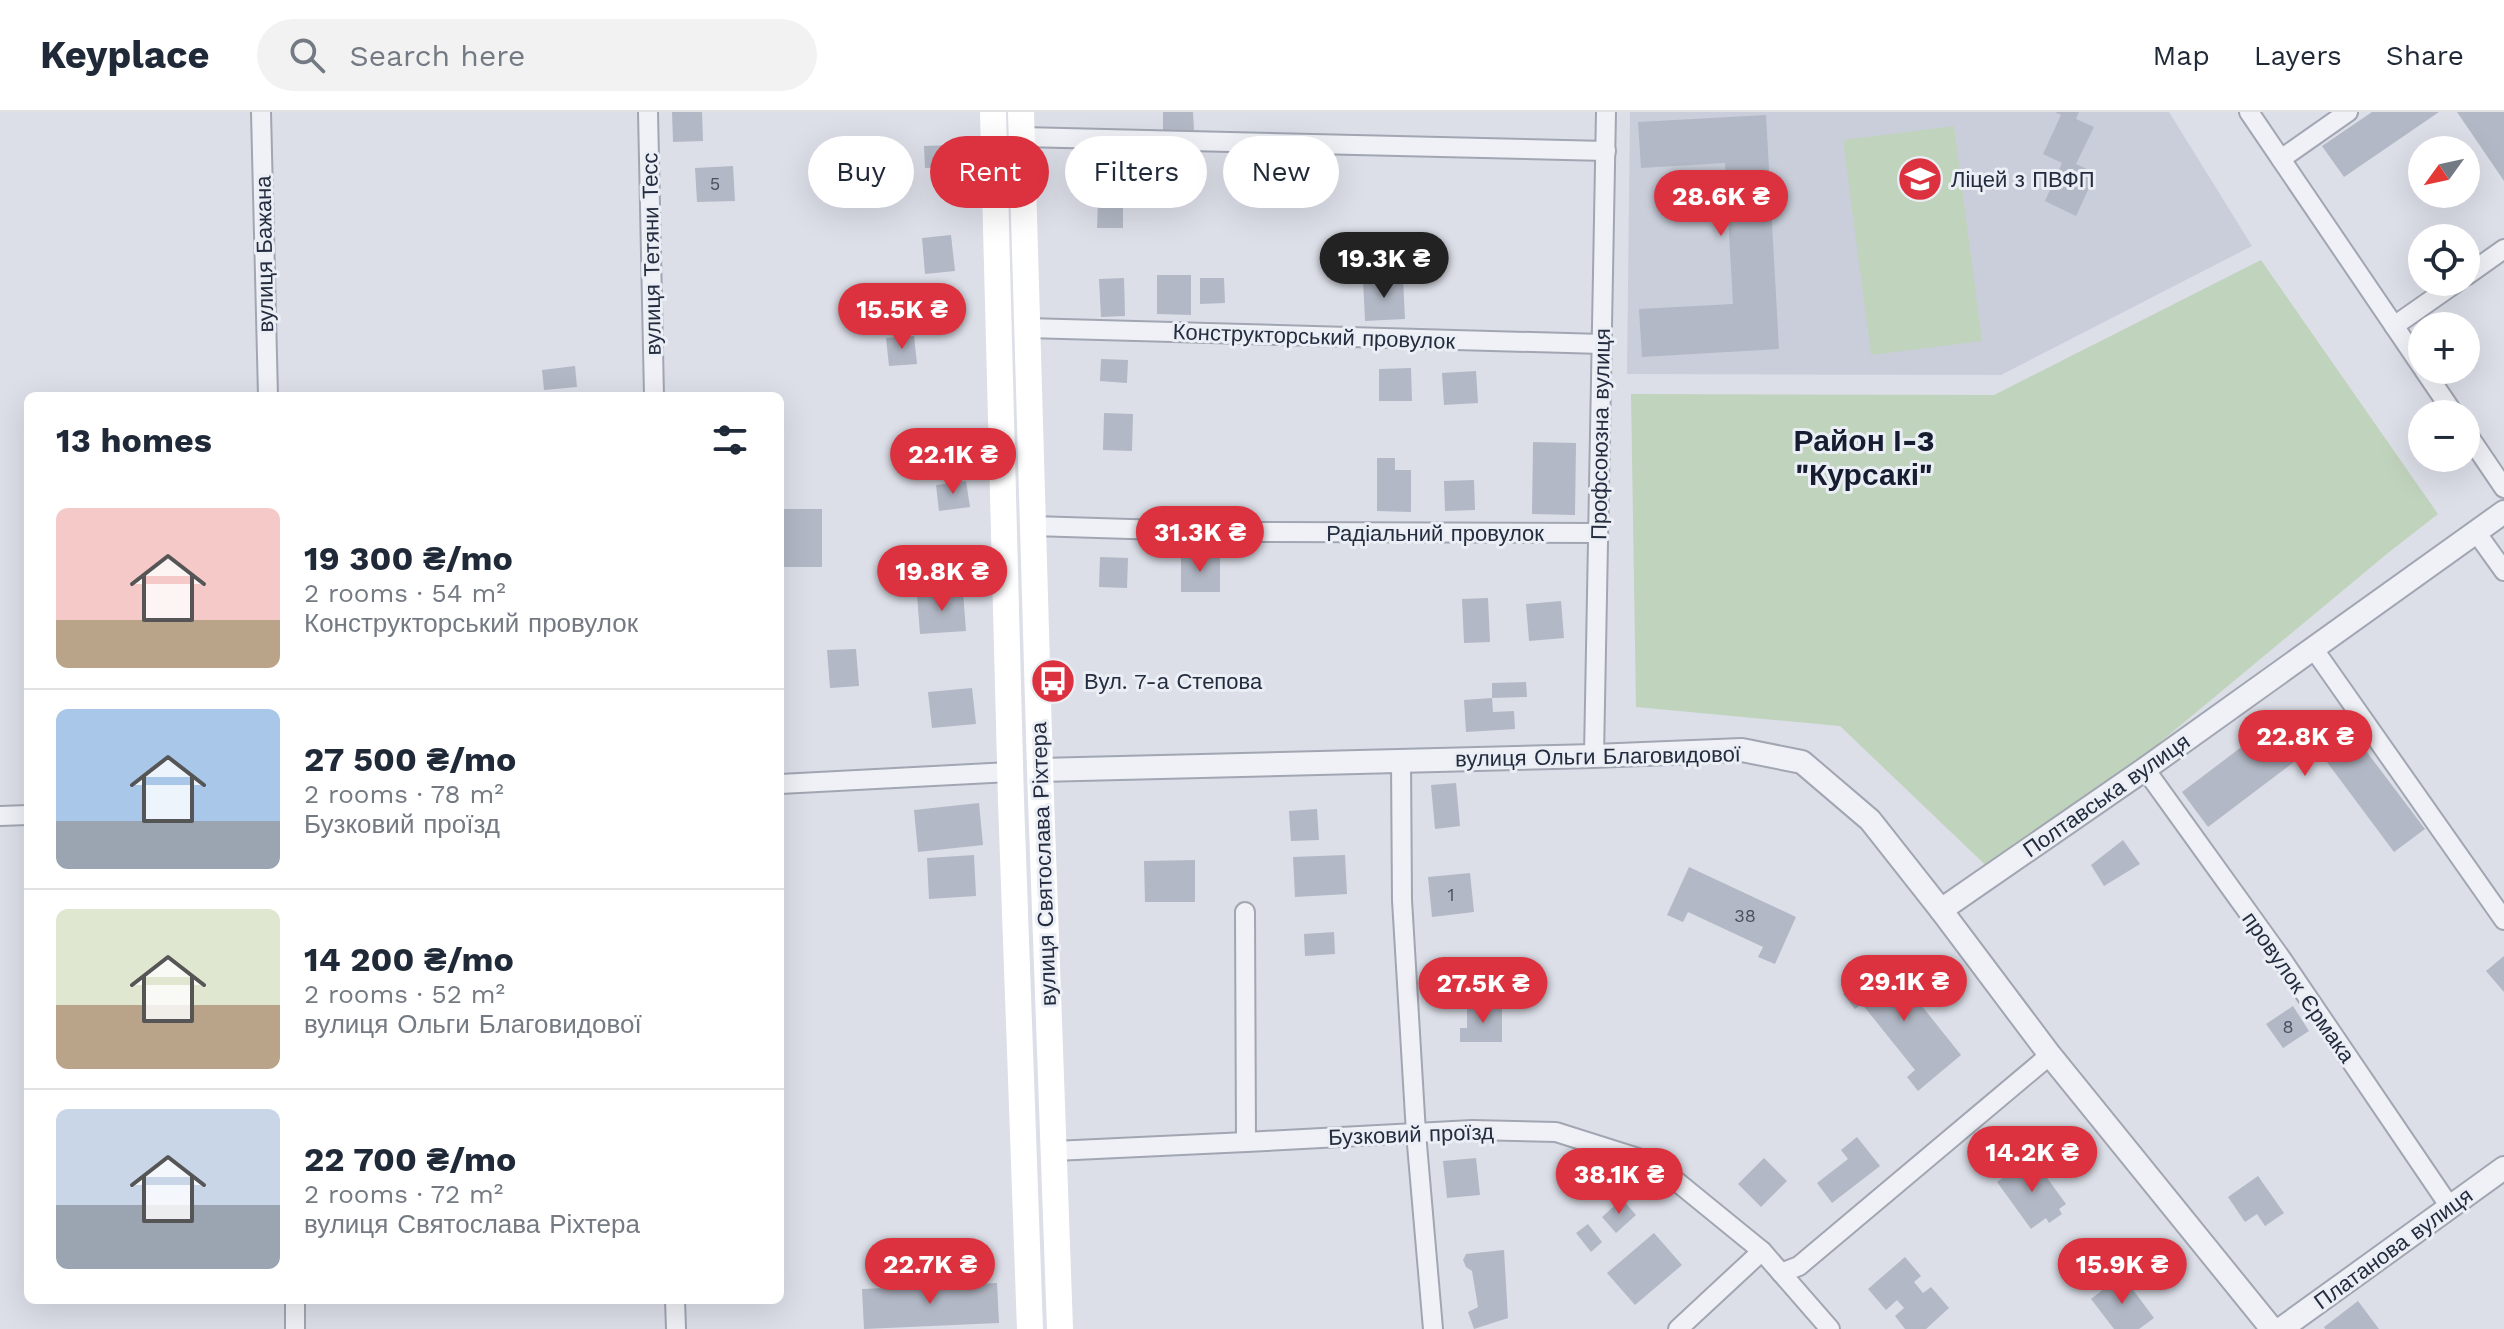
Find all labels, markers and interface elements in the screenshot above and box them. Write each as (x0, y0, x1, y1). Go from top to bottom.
search box (257, 19, 817, 91)
text: Keyplace (40, 33, 209, 77)
icon: search (285, 33, 329, 77)
text: Search here (349, 38, 525, 73)
text: Map (2153, 39, 2210, 72)
text: Layers (2254, 39, 2342, 72)
text: Share (2386, 39, 2464, 72)
chip: Buy (808, 136, 914, 208)
chip: Rent (930, 136, 1049, 208)
chip: Filters (1065, 136, 1207, 208)
chip: New (1223, 136, 1339, 208)
north arrow (2408, 136, 2480, 208)
map controls (2408, 136, 2480, 472)
street label: вулиця Тетяни Тесс (637, 152, 666, 356)
school or university icon: Ліцей з ПВФП (1896, 155, 1944, 203)
place label: Ліцей з ПВФП (1951, 167, 2095, 192)
pin: 28.6K ₴ (1647, 170, 1795, 238)
house number: 5 (710, 173, 720, 194)
street label: вулиця Бажана (251, 175, 278, 333)
text: 28.6K ₴ (1672, 181, 1770, 211)
button: locate (2408, 224, 2480, 296)
pin: 19.3K ₴ (1310, 232, 1458, 300)
text: 19.3K ₴ (1338, 243, 1430, 273)
pin: 15.5K ₴ (828, 283, 976, 351)
text: 15.5K ₴ (856, 294, 948, 324)
button: + (2408, 312, 2480, 384)
street label: Конструкторський провулок (1172, 319, 1456, 354)
street label: Профсоюзна вулиця (1586, 328, 1615, 540)
button: − (2408, 400, 2480, 472)
icon: filters (708, 418, 752, 462)
text: 13 homes (56, 420, 212, 460)
district label: Район І-3 "Курсакі" (1794, 423, 1934, 492)
pin: 22.1K ₴ (879, 428, 1027, 496)
text: 22.1K ₴ (908, 439, 998, 469)
pin: 31.3K ₴ (1126, 506, 1274, 574)
text: 31.3K ₴ (1154, 517, 1246, 547)
street label: Радіальний провулок (1326, 521, 1544, 546)
text: 19 300 ₴/mo (304, 538, 513, 578)
icon: home (120, 540, 216, 636)
pin: 19.8K ₴ (868, 545, 1016, 613)
text: 19.8K ₴ (895, 556, 989, 586)
text: 2 rooms · 54 m² (304, 578, 506, 608)
text: Конструкторський провулок (304, 608, 638, 638)
bus stop icon: Вул. 7-а Степова (1029, 657, 1077, 705)
place label: Вул. 7-а Степова (1084, 669, 1263, 694)
pin: 22.8K ₴ (2231, 710, 2379, 778)
street label: вулиця Святослава Ріхтера (1026, 721, 1061, 1006)
text: 22.8K ₴ (2256, 721, 2354, 751)
street label: Полтавська вулиця (2018, 729, 2194, 862)
text: 27 500 ₴/mo (304, 739, 516, 779)
icon: home (120, 741, 216, 837)
street label: вулиця Ольги Благовидової (1455, 742, 1741, 771)
text: 2 rooms · 78 m² (304, 779, 504, 809)
text: Бузковий проїзд (304, 809, 500, 839)
house number: 1 (1447, 884, 1455, 905)
house number: 38 (1734, 905, 1756, 926)
street label: провулок Єрмака (2237, 907, 2360, 1068)
text: 14 200 ₴/mo (304, 939, 514, 979)
icon: home (120, 941, 216, 1037)
pin: 29.1K ₴ (1830, 955, 1978, 1023)
pin: 27.5K ₴ (1409, 957, 1557, 1025)
text: 29.1K ₴ (1859, 966, 1949, 996)
text: 27.5K ₴ (1436, 968, 1530, 998)
text: 2 rooms · 52 m² (304, 979, 505, 1009)
text: вулиця Ольги Благовидової (304, 1009, 642, 1039)
house number: 8 (2282, 1016, 2294, 1037)
street label: Бузковий проїзд (1328, 1119, 1494, 1150)
pin: 14.2K ₴ (1958, 1126, 2106, 1194)
text: 14.2K ₴ (1985, 1137, 2079, 1167)
text: 22 700 ₴/mo (304, 1139, 516, 1179)
icon: home (120, 1141, 216, 1237)
pin: 38.1K ₴ (1545, 1148, 1693, 1216)
text: 38.1K ₴ (1574, 1159, 1664, 1189)
text: 2 rooms · 72 m² (304, 1179, 503, 1209)
street label: Платанова вулиця (2309, 1183, 2477, 1314)
text: вулиця Святослава Ріхтера (304, 1209, 640, 1239)
pin: 22.7K ₴ (856, 1238, 1004, 1306)
pin: 15.9K ₴ (2048, 1238, 2196, 1306)
text: 22.7K ₴ (883, 1249, 977, 1279)
text: 15.9K ₴ (2076, 1249, 2168, 1279)

